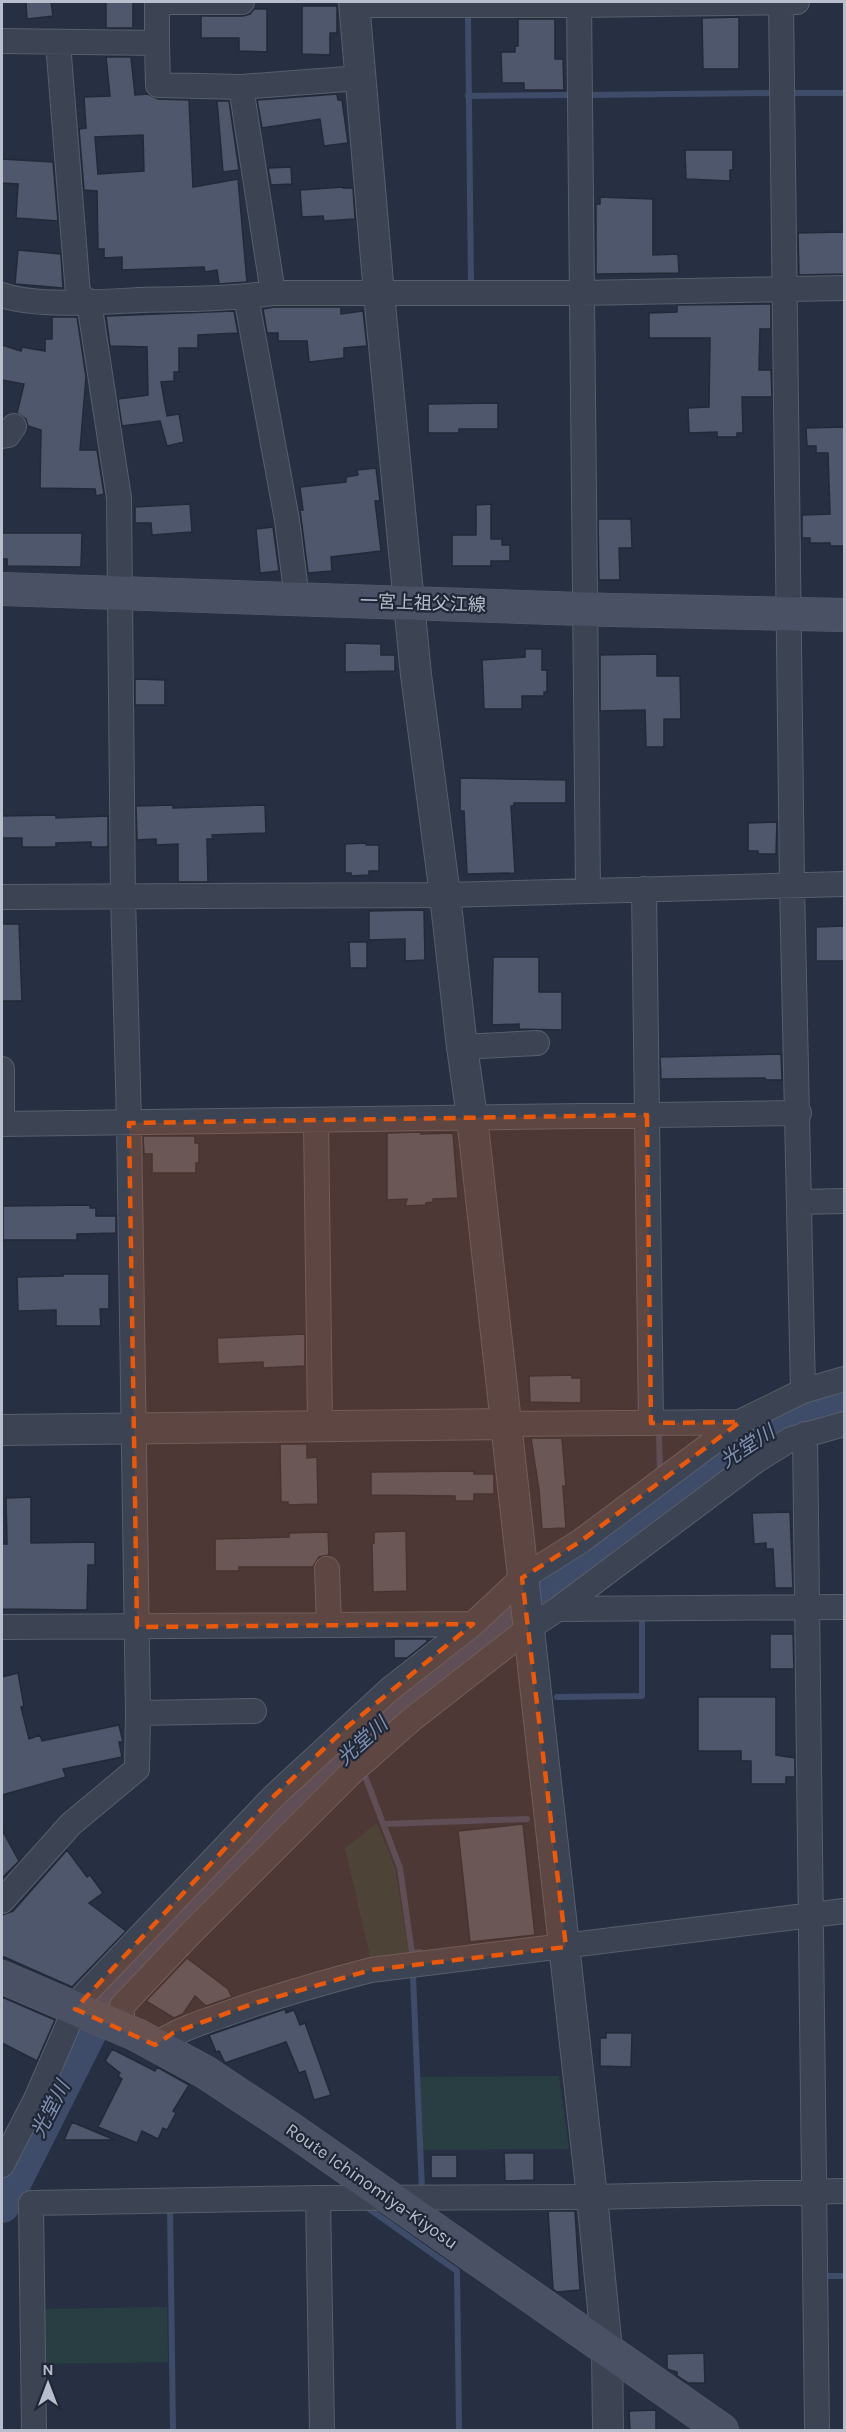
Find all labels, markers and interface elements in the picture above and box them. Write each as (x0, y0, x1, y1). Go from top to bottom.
street label: 一宮上祖父江線 (360, 590, 486, 616)
water label: 光堂川 (716, 1419, 780, 1472)
water label: 光堂川 (332, 1711, 394, 1770)
water label: 光堂川 (27, 2075, 75, 2141)
street label: Route Ichinomiya-Kiyosu (282, 2118, 462, 2254)
north arrow (18, 2354, 78, 2414)
text: N (42, 2360, 54, 2379)

